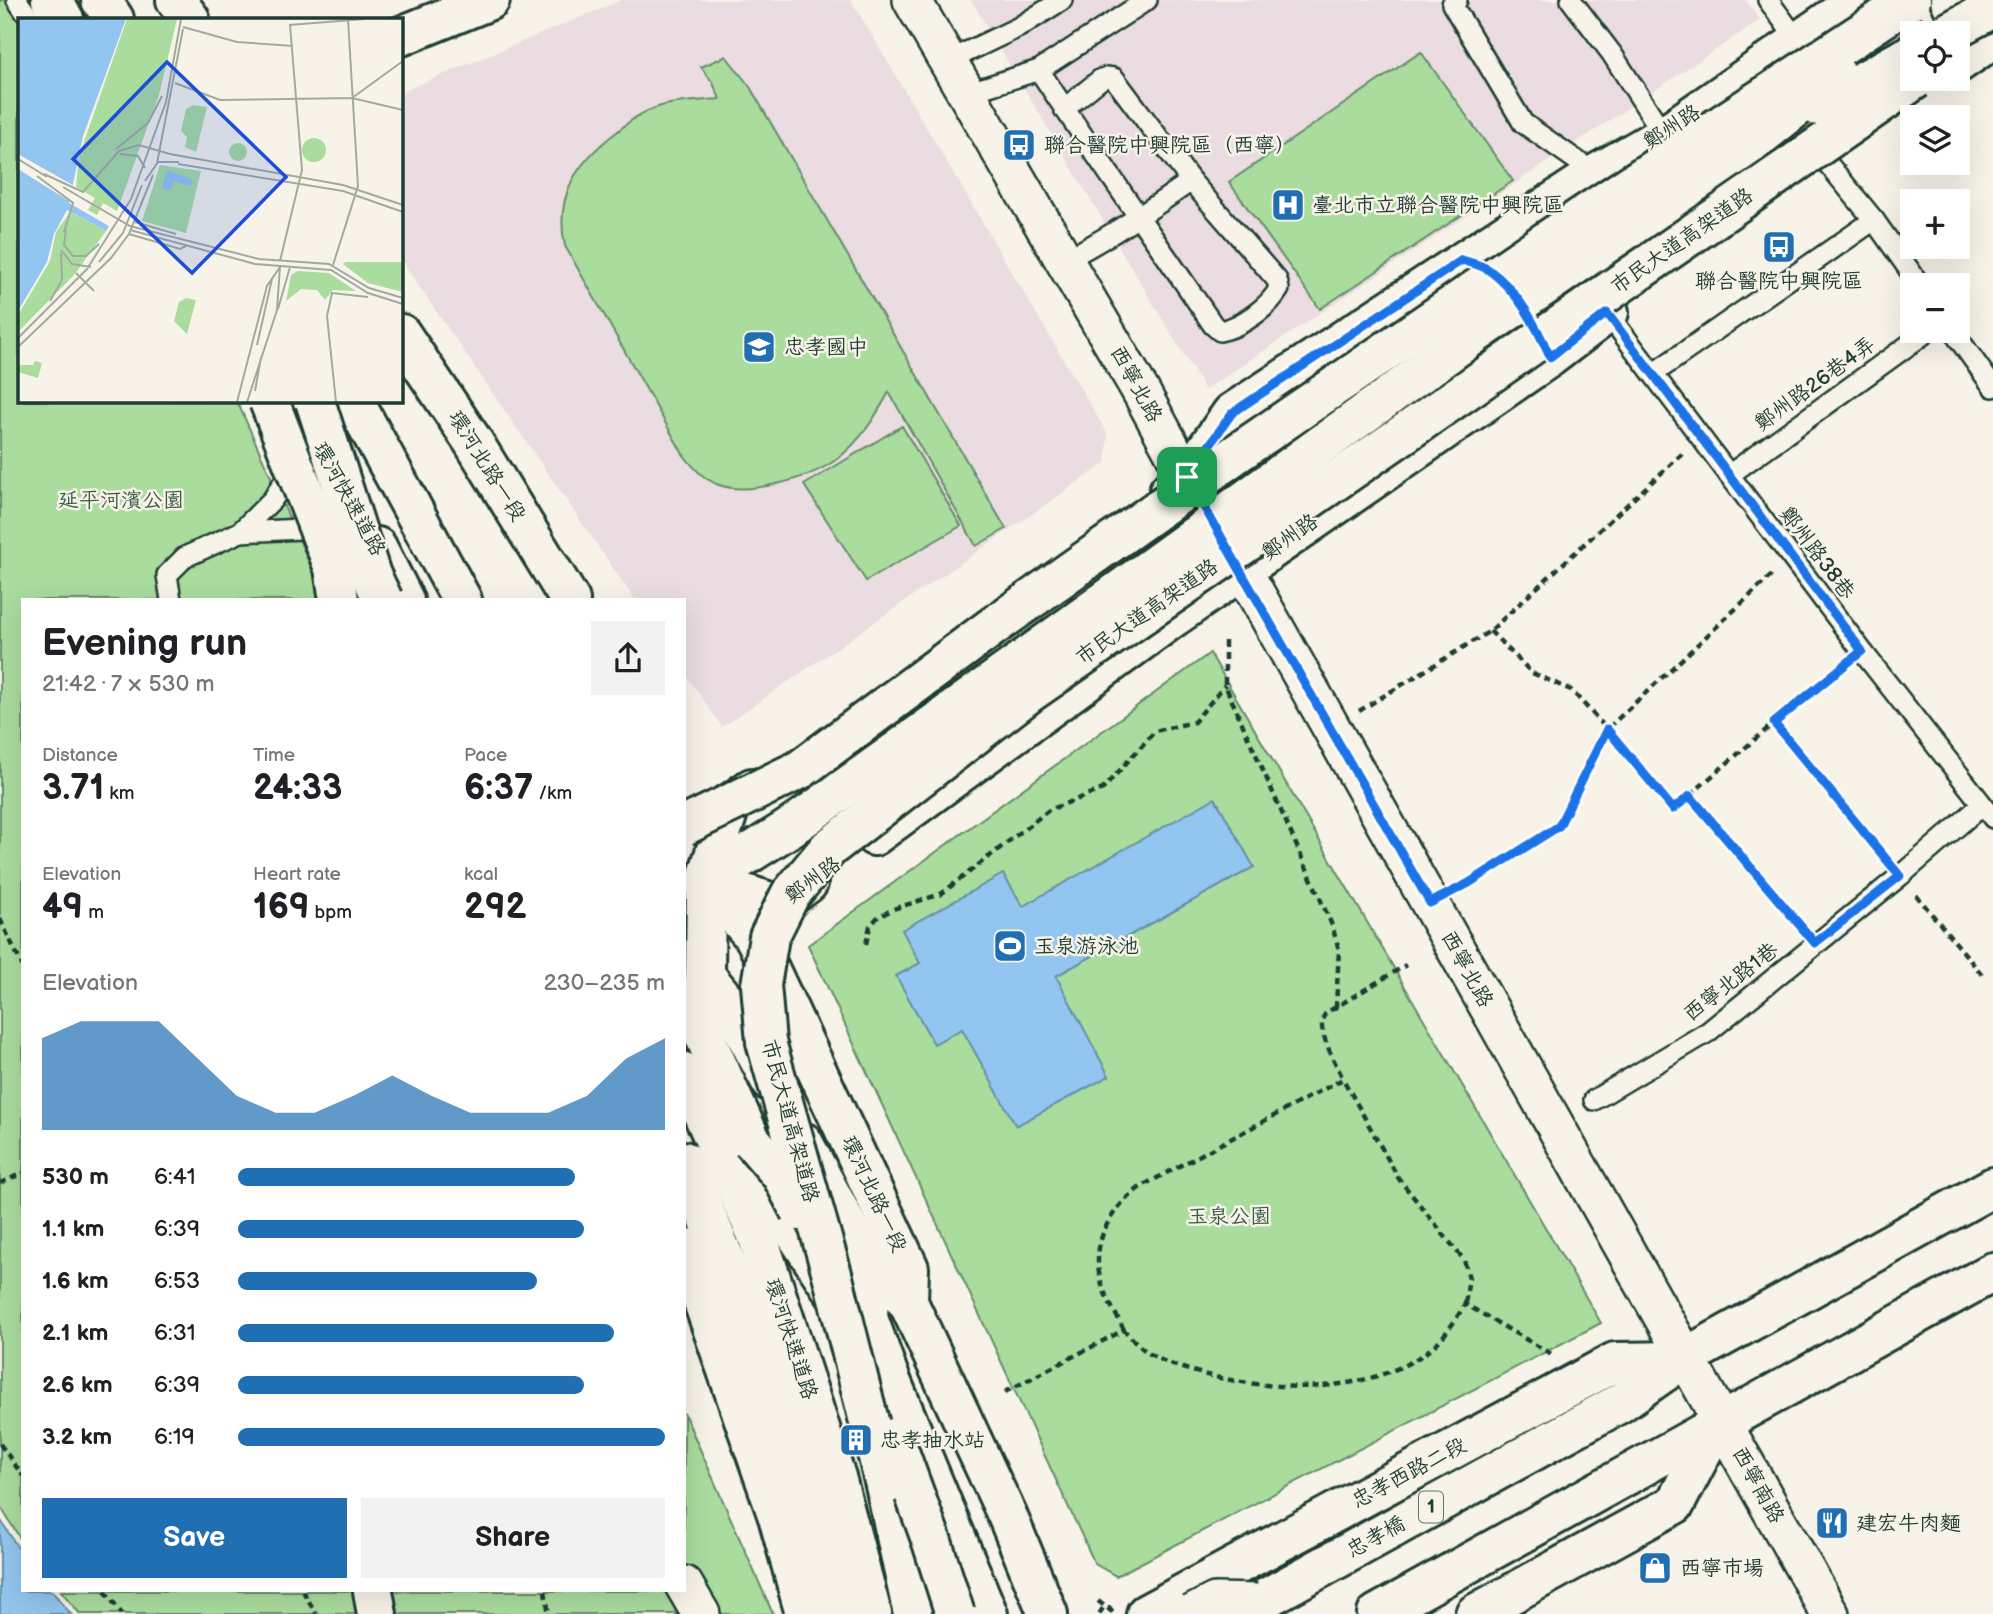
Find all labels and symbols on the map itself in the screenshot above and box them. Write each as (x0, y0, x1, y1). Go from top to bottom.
inset map (18, 18, 402, 402)
street label: 鄭州路 (1639, 99, 1705, 155)
bus stop icon: 聯合醫院中興院區（西寧） (1000, 126, 1038, 164)
place label: 聯合醫院中興院區（西寧） (1044, 133, 1296, 158)
street label: 市民大道高架道路 (1606, 183, 1758, 299)
hospital icon: 臺北市立聯合醫院中興院區 (1269, 186, 1307, 224)
place label: 臺北市立聯合醫院中興院區 (1312, 193, 1564, 218)
bus stop icon: 聯合醫院中興院區 (1760, 228, 1798, 266)
place label: 聯合醫院中興院區 (1695, 269, 1863, 294)
school or university icon: 忠孝國中 (740, 328, 778, 366)
street label: 鄭州路26巷4弄 (1750, 332, 1880, 436)
place label: 忠孝國中 (784, 335, 868, 360)
street label: 西寧北路 (1105, 341, 1167, 427)
street label: 環河北路一段 (443, 406, 531, 526)
street label: 環河快速道路 (308, 438, 390, 560)
pin (1157, 447, 1217, 507)
park label: 延平河濱公園 (58, 488, 184, 513)
street label: 鄭州路38巷 (1774, 502, 1860, 604)
street label: 鄭州路 (1257, 509, 1323, 565)
street label: 市民大道高架道路 (1071, 554, 1223, 670)
street label: 鄭州路 (780, 851, 846, 909)
street label: 西寧北路 (1436, 926, 1498, 1012)
sports icon: 玉泉游泳池 (991, 927, 1029, 965)
place label: 玉泉游泳池 (1034, 934, 1139, 959)
street label: 西寧北路1巷 (1679, 937, 1783, 1027)
street label: 市民大道高架道路 (756, 1037, 824, 1205)
street label: 環河北路一段 (836, 1132, 912, 1256)
park label: 玉泉公園 (1187, 1204, 1271, 1229)
street label: 環河快速道路 (760, 1275, 822, 1403)
building icon: 忠孝抽水站 (837, 1421, 875, 1459)
place label: 忠孝抽水站 (880, 1428, 985, 1453)
street label: 忠孝西路二段 (1348, 1432, 1470, 1514)
street label: 西寧南路 (1727, 1442, 1789, 1528)
road number: 1 (1419, 1492, 1443, 1522)
restaurant icon: 建宏牛肉麵 (1813, 1504, 1851, 1542)
street label: 忠孝橋 (1342, 1511, 1410, 1563)
place label: 建宏牛肉麵 (1856, 1511, 1961, 1536)
shop icon: 西寧市場 (1636, 1549, 1674, 1587)
place label: 西寧市場 (1680, 1556, 1764, 1581)

